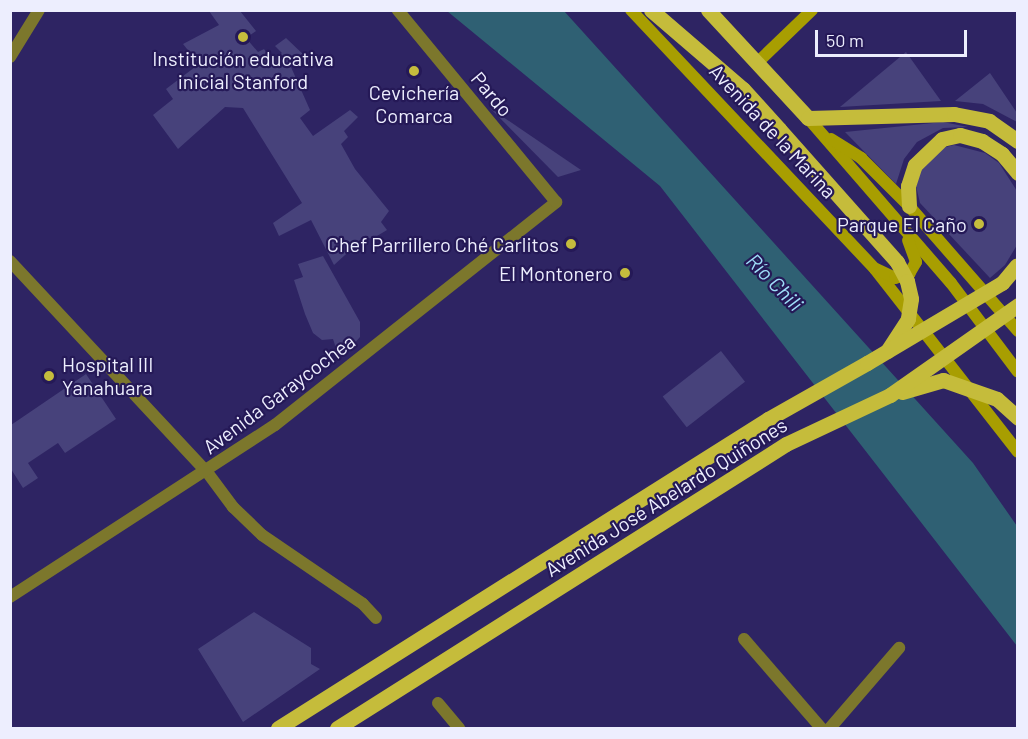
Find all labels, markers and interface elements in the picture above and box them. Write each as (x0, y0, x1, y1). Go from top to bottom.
scale bar (818, 18, 970, 56)
text: 50 m (826, 29, 864, 51)
marker: Institución educativa inicial Stanford (236, 30, 250, 44)
place label: Institución educativa inicial Stanford (152, 47, 334, 94)
street label: Avenida de la Marina (705, 59, 841, 203)
marker: Cevichería Comarca (407, 64, 421, 78)
street label: Pardo (466, 67, 518, 121)
place label: Cevichería Comarca (369, 81, 459, 128)
place label: Parque El Caño (837, 212, 967, 236)
marker: Parque El Caño (972, 217, 986, 231)
place label: Chef Parrillero Ché Carlitos (327, 232, 559, 256)
marker: Chef Parrillero Ché Carlitos (564, 237, 578, 251)
water label: Río Chili (741, 248, 809, 316)
place label: El Montonero (499, 261, 613, 285)
marker: El Montonero (618, 266, 632, 280)
street label: Avenida Garaycochea (198, 329, 360, 459)
place label: Hospital III Yanahuara (62, 352, 153, 399)
marker: Hospital III Yanahuara (40, 367, 58, 385)
street label: Avenida José Abelardo Quiñones (541, 413, 791, 581)

